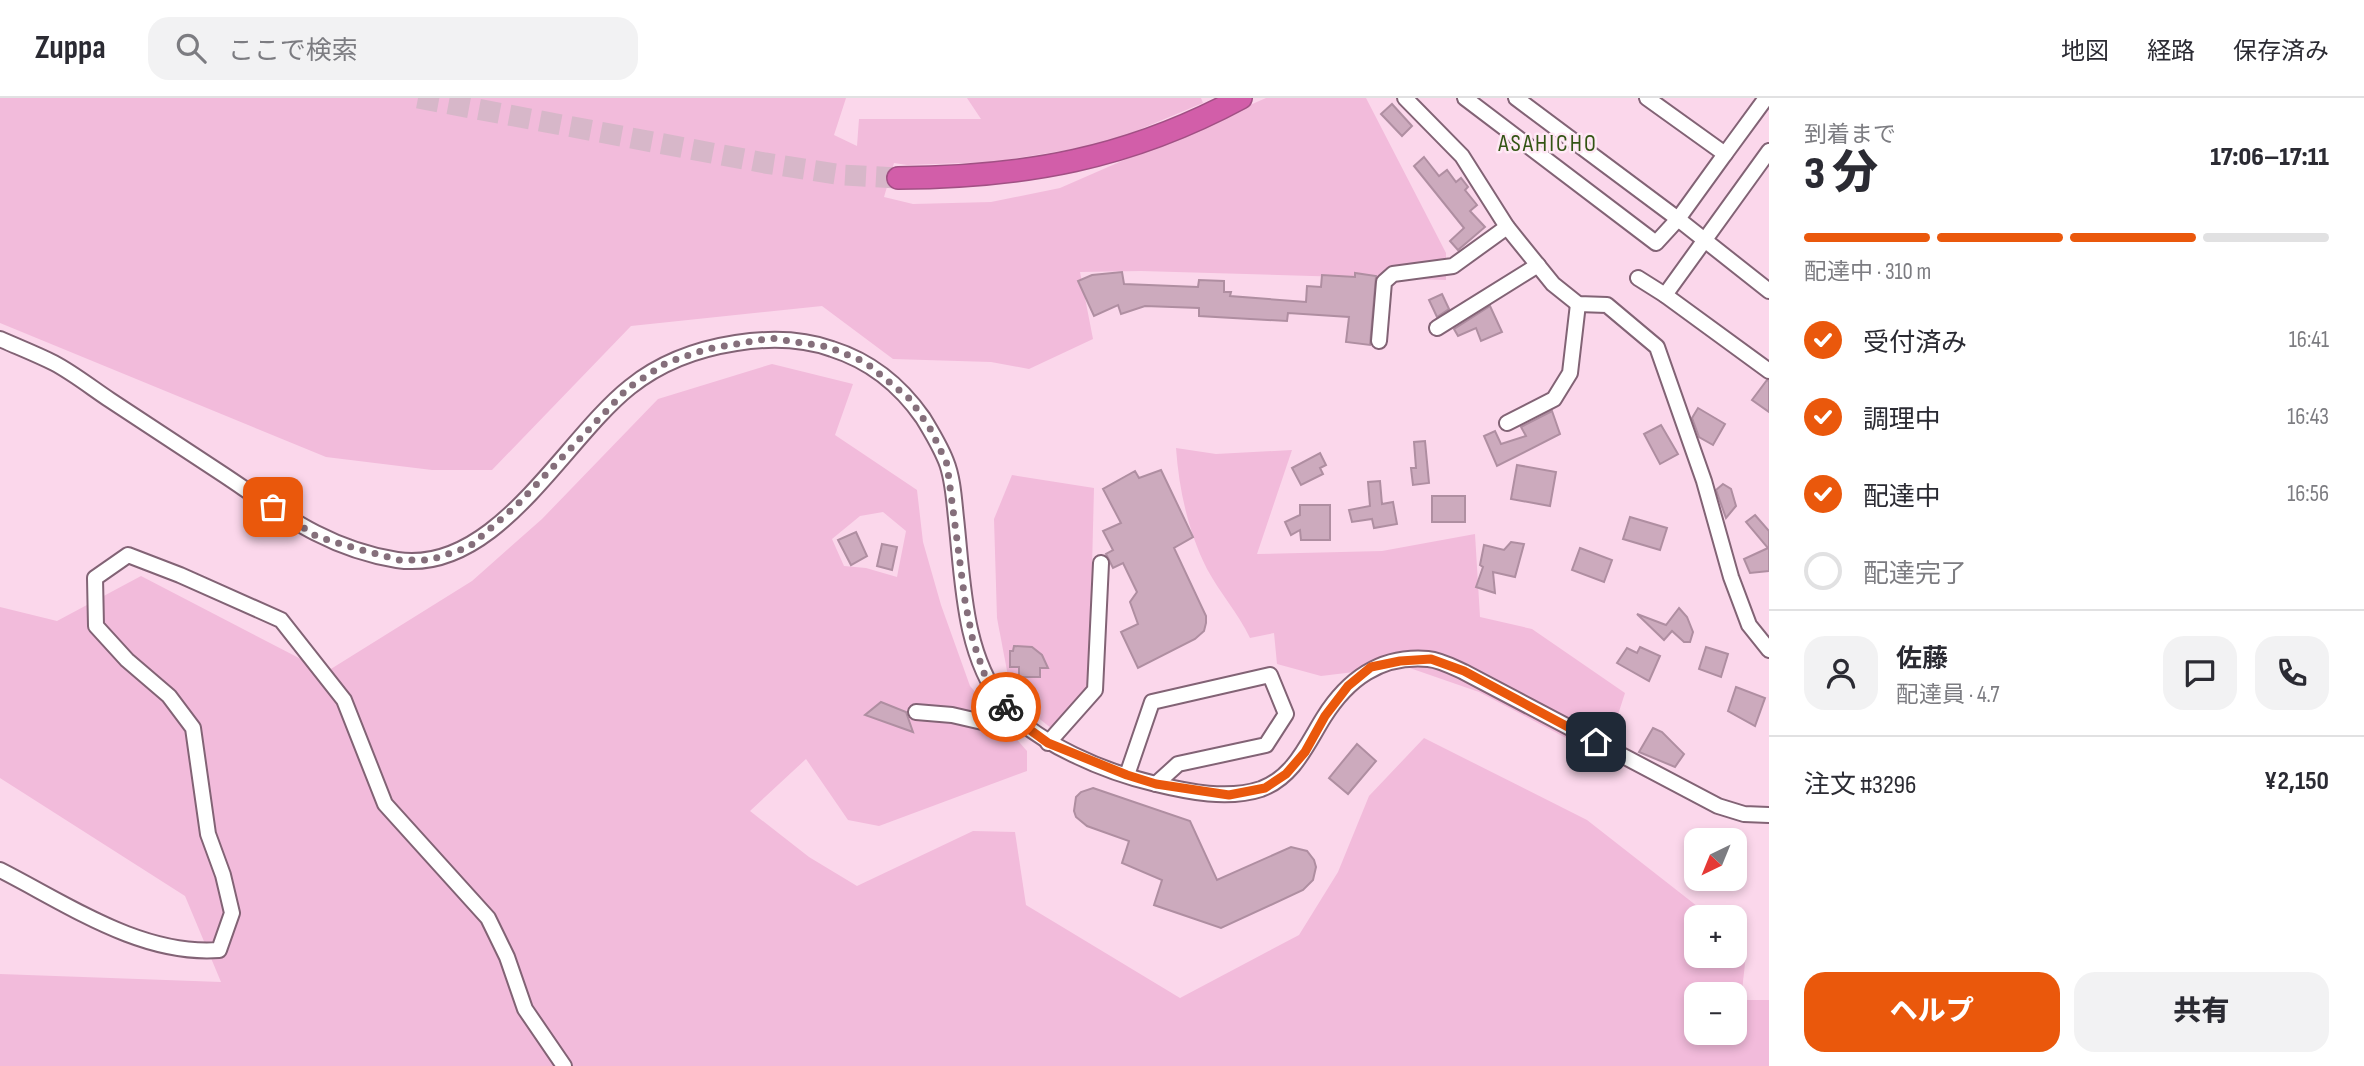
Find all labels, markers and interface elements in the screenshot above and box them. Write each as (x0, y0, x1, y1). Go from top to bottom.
search box (148, 17, 638, 80)
text: Zuppa (35, 28, 106, 68)
icon: search (172, 29, 210, 67)
text: ここで検索 (228, 36, 358, 67)
text: 地図 (2061, 37, 2109, 66)
text: 経路 (2147, 37, 2195, 66)
text: 保存済み (2233, 37, 2329, 66)
text: 到着まで (1804, 121, 1896, 149)
district label: ASAHICHO (1497, 129, 1598, 158)
text: 17:06–17:11 (2210, 142, 2329, 173)
text: 3 分 (1804, 147, 1878, 202)
text: 配達中 · 310 m (1804, 258, 1931, 286)
icon: check (1804, 321, 1842, 359)
text: 16:41 (2289, 326, 2329, 354)
text: 受付済み (1863, 328, 1967, 359)
icon: check (1804, 398, 1842, 436)
text: 16:43 (2287, 403, 2329, 431)
text: 調理中 (1863, 405, 1941, 436)
icon: check (1804, 475, 1842, 513)
pin (243, 477, 303, 537)
text: 16:56 (2287, 480, 2329, 508)
text: 配達中 (1863, 482, 1941, 513)
icon: bag (254, 488, 292, 526)
text: 配達完了 (1863, 559, 1967, 590)
button: person (1804, 636, 1878, 710)
button: chat (2163, 636, 2237, 710)
button: phone (2255, 636, 2329, 710)
text: 佐藤 (1896, 644, 1948, 675)
courier (971, 672, 1041, 742)
text: 配達員 · 4.7 (1896, 681, 1999, 709)
icon: bike (987, 688, 1025, 726)
pin (1566, 712, 1626, 772)
icon: home (1577, 723, 1615, 761)
text: ¥2,150 (2264, 766, 2329, 797)
text: 注文 #3296 (1804, 770, 1917, 801)
north arrow (1684, 828, 1746, 891)
map controls (1684, 828, 1747, 1045)
button: + (1684, 905, 1747, 968)
button: ヘルプ (1804, 972, 2060, 1052)
button: 共有 (2074, 972, 2329, 1052)
button: − (1684, 982, 1747, 1045)

